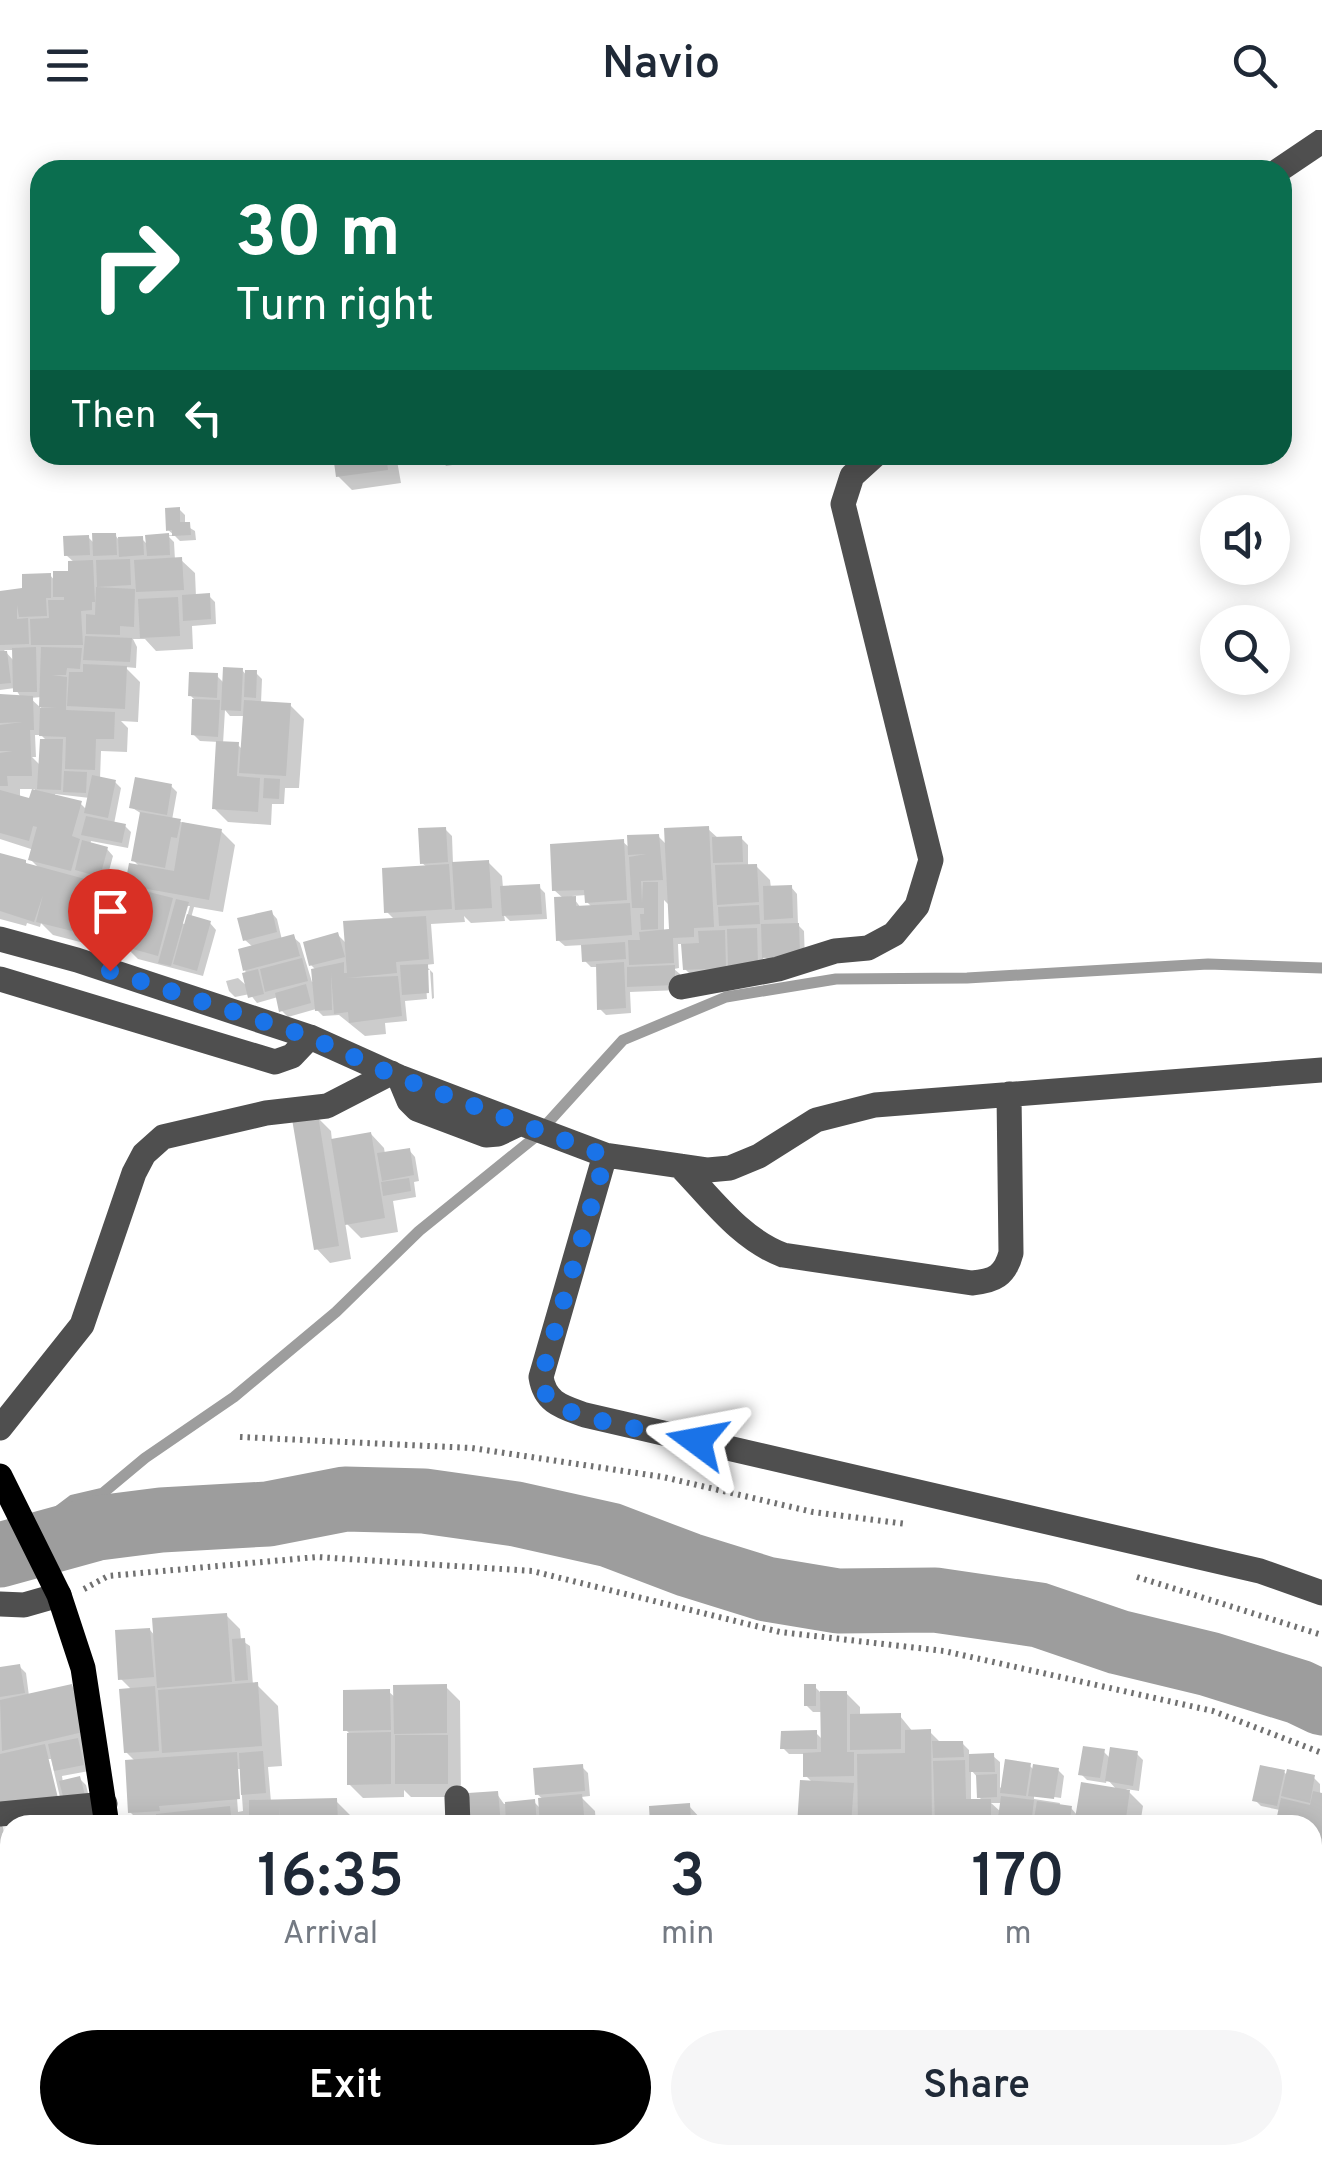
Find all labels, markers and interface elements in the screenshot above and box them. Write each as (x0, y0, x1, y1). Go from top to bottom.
text: Navio (602, 37, 720, 94)
icon: menu (40, 38, 95, 93)
icon: search (1227, 38, 1282, 93)
text: 30 m (235, 192, 401, 281)
icon: right (70, 200, 200, 330)
text: Turn right (235, 279, 434, 336)
icon: left (176, 390, 231, 445)
text: Then (70, 393, 156, 442)
map controls (1200, 495, 1290, 695)
button: sound (1200, 495, 1290, 585)
button: search (1200, 605, 1290, 695)
pin (68, 869, 153, 972)
icon: arrive (83, 884, 138, 939)
position arrow (645, 1389, 749, 1493)
text: 16:35 (257, 1842, 404, 1918)
text: 3 (670, 1842, 706, 1918)
text: 170 (971, 1842, 1065, 1918)
text: Arrival (283, 1915, 378, 1955)
text: min (661, 1915, 714, 1955)
text: m (1005, 1915, 1032, 1955)
button: Exit (40, 2030, 651, 2145)
button: Share (671, 2030, 1282, 2145)

